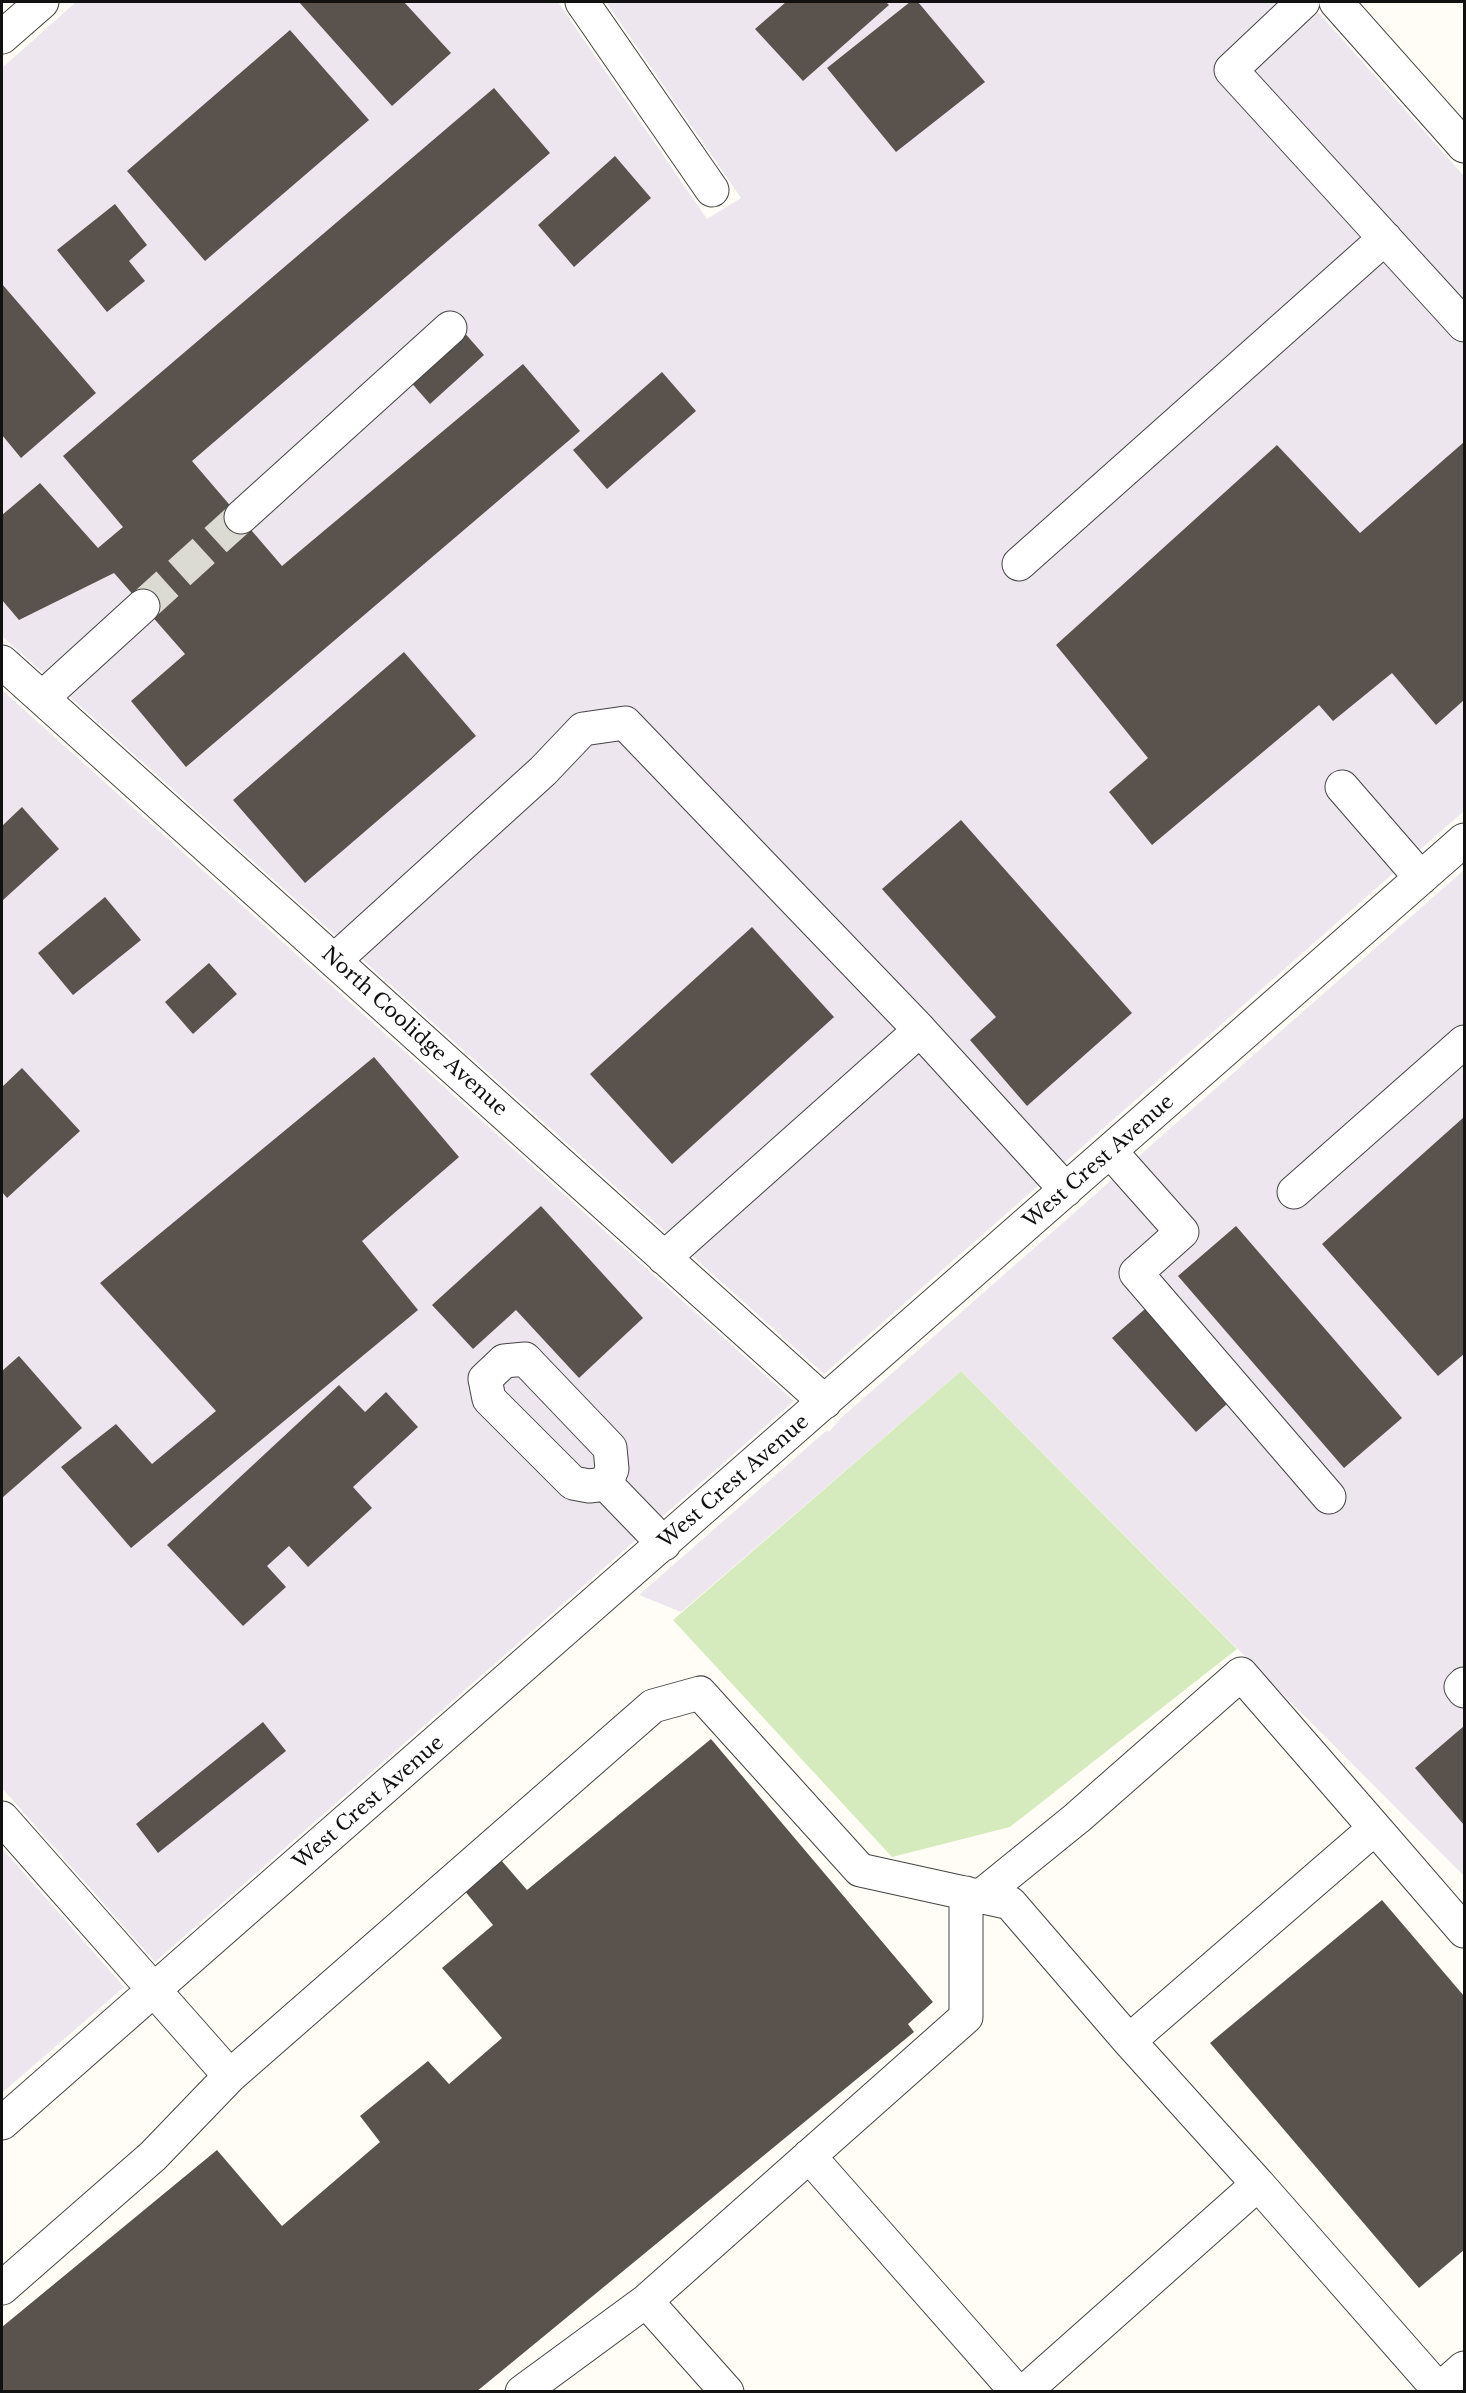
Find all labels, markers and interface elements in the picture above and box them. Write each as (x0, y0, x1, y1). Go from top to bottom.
street label: North Coolidge Avenue (316, 942, 512, 1122)
street label: West Crest Avenue (1019, 1090, 1179, 1234)
street label: West Crest Avenue (654, 1410, 814, 1554)
street label: West Crest Avenue (289, 1731, 449, 1875)

